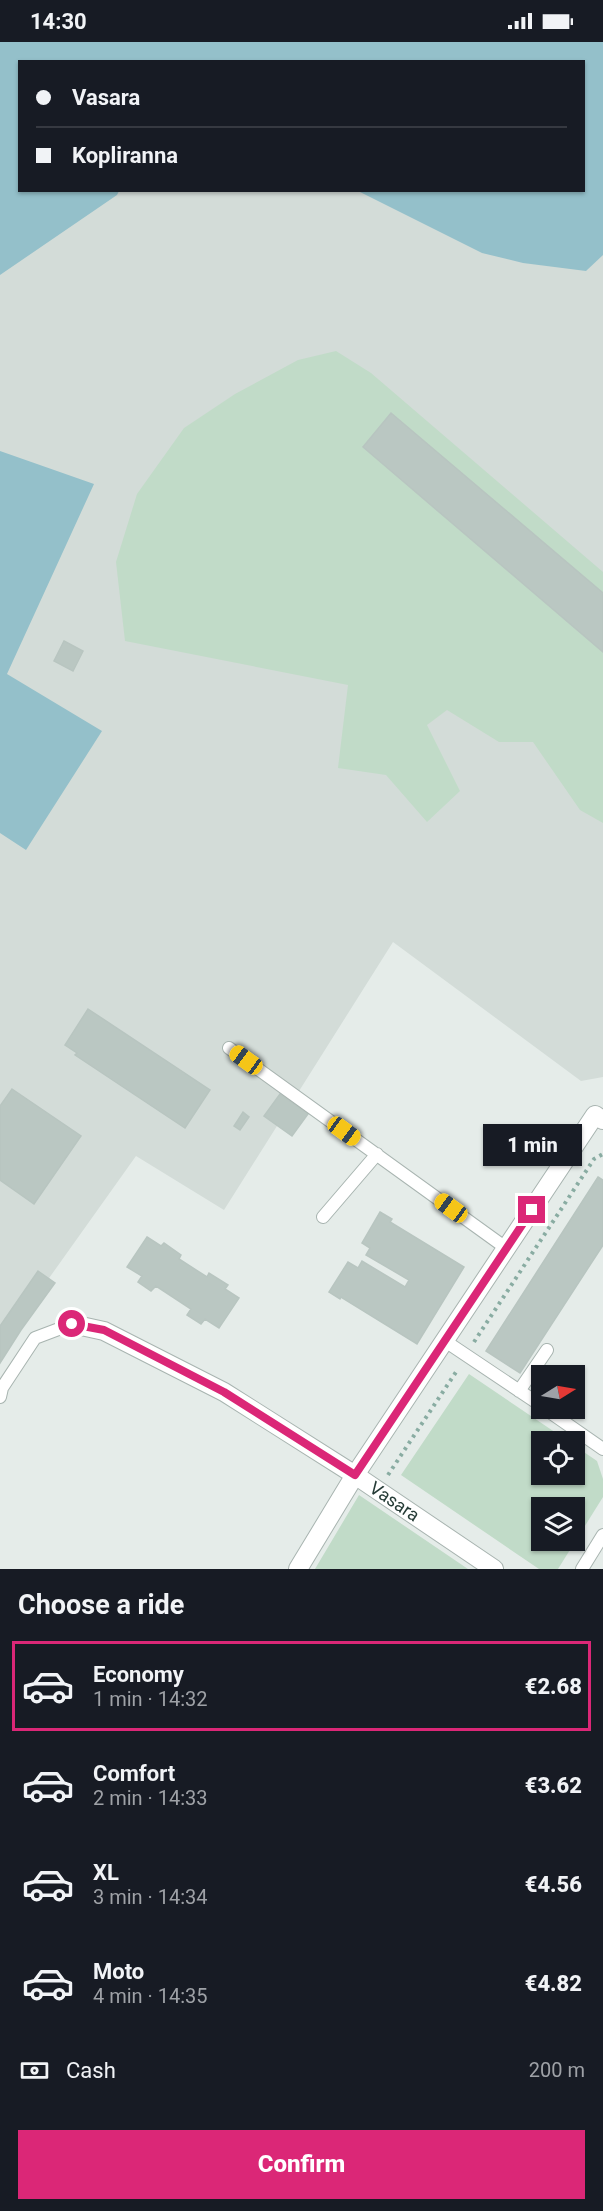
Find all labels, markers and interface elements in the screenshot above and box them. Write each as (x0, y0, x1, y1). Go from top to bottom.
text: 14:30 (30, 9, 87, 34)
text: Vasara (72, 85, 140, 110)
text: Kopliranna (72, 143, 178, 168)
car (226, 1042, 266, 1078)
car (324, 1113, 364, 1149)
callout: 1 min (482, 1123, 582, 1165)
text: 1 min (507, 1133, 558, 1157)
car (431, 1190, 471, 1226)
route end (518, 1196, 545, 1223)
route start (58, 1310, 85, 1337)
north arrow (531, 1365, 585, 1419)
map controls (531, 1365, 585, 1551)
button: locate (531, 1431, 585, 1485)
street label: Vasara (366, 1477, 424, 1525)
button: layers (531, 1497, 585, 1551)
text: Choose a ride (18, 1589, 184, 1621)
icon: car (21, 1659, 75, 1713)
text: Economy (93, 1662, 184, 1687)
text: €2.68 (525, 1674, 582, 1699)
text: 1 min · 14:32 (93, 1687, 208, 1711)
icon: car (21, 1758, 75, 1812)
text: Comfort (93, 1761, 175, 1786)
text: €3.62 (525, 1773, 582, 1798)
text: 2 min · 14:33 (93, 1786, 208, 1810)
icon: car (21, 1857, 75, 1911)
text: XL (93, 1860, 119, 1885)
text: €4.56 (525, 1872, 582, 1897)
text: 3 min · 14:34 (93, 1885, 208, 1909)
icon: car (21, 1956, 75, 2010)
text: Moto (93, 1959, 144, 1984)
text: €4.82 (525, 1971, 582, 1996)
text: 4 min · 14:35 (93, 1984, 208, 2008)
icon: cash (18, 2054, 51, 2087)
text: Cash (66, 2058, 116, 2083)
text: 200 m (529, 2058, 585, 2082)
button: Confirm (18, 2130, 585, 2199)

